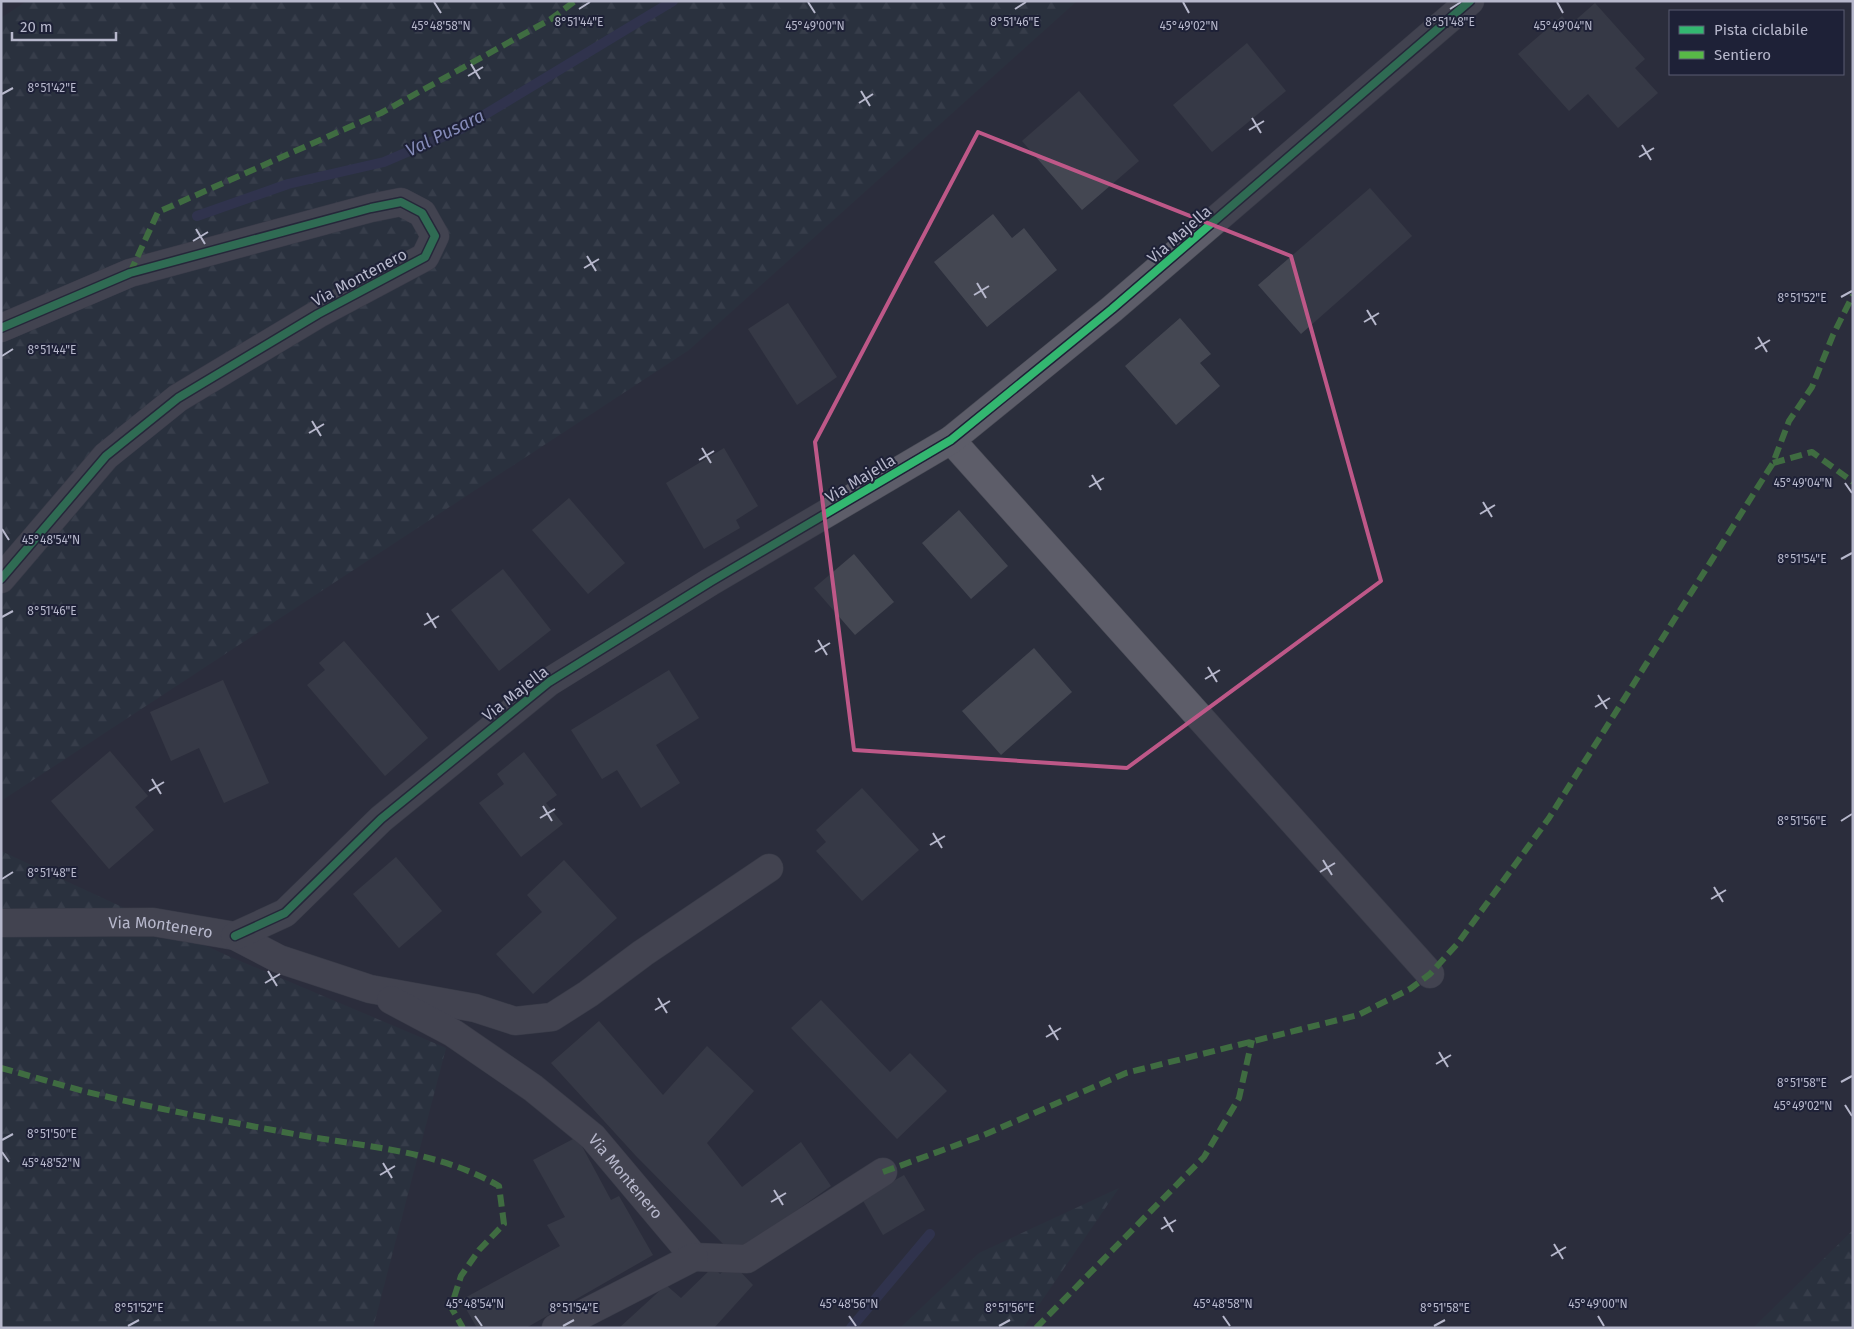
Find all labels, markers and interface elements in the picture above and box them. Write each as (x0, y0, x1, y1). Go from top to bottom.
scale bar (12, 10, 116, 42)
legend (1669, 10, 1844, 75)
text: 8°51'44"E (554, 15, 604, 29)
text: 8°51'46"E (990, 15, 1040, 29)
text: 8°51'48"E (1425, 15, 1475, 29)
text: 20 m (20, 18, 53, 36)
text: 45°48'58"N (411, 19, 471, 33)
text: 45°49'00"N (785, 19, 845, 33)
text: 45°49'02"N (1160, 19, 1218, 33)
text: 45°49'04"N (1534, 19, 1592, 33)
text: Pista ciclabile (1714, 21, 1808, 39)
text: Sentiero (1714, 46, 1771, 64)
text: 8°51'42"E (28, 81, 76, 95)
water label: Val Pusara (402, 105, 488, 161)
street label: Via Majella (1143, 201, 1215, 267)
street label: Via Montenero (308, 244, 410, 310)
text: 8°51'52"E (1777, 291, 1827, 305)
text: 8°51'44"E (27, 343, 77, 357)
street label: Via Majella (822, 450, 899, 507)
text: 45°49'04"N (1774, 476, 1832, 490)
text: 45°48'54"N (22, 533, 80, 547)
text: 8°51'54"E (1777, 552, 1827, 566)
text: 8°51'46"E (27, 604, 77, 618)
street label: Via Majella (479, 662, 552, 725)
text: 8°51'56"E (1777, 814, 1827, 828)
text: 8°51'48"E (27, 866, 77, 880)
street label: Via Montenero (108, 913, 214, 942)
text: 8°51'58"E (1777, 1076, 1827, 1090)
text: 45°49'02"N (1774, 1099, 1832, 1113)
text: 8°51'50"E (27, 1127, 77, 1141)
street label: Via Montenero (585, 1130, 667, 1223)
text: 45°48'52"N (22, 1156, 80, 1170)
text: 45°48'54"N (446, 1297, 504, 1311)
text: 45°48'56"N (819, 1297, 879, 1311)
text: 45°48'58"N (1193, 1297, 1253, 1311)
text: 45°49'00"N (1568, 1297, 1628, 1311)
text: 8°51'52"E (114, 1301, 164, 1315)
text: 8°51'54"E (549, 1301, 599, 1315)
text: 8°51'56"E (985, 1301, 1035, 1315)
text: 8°51'58"E (1420, 1301, 1470, 1315)

